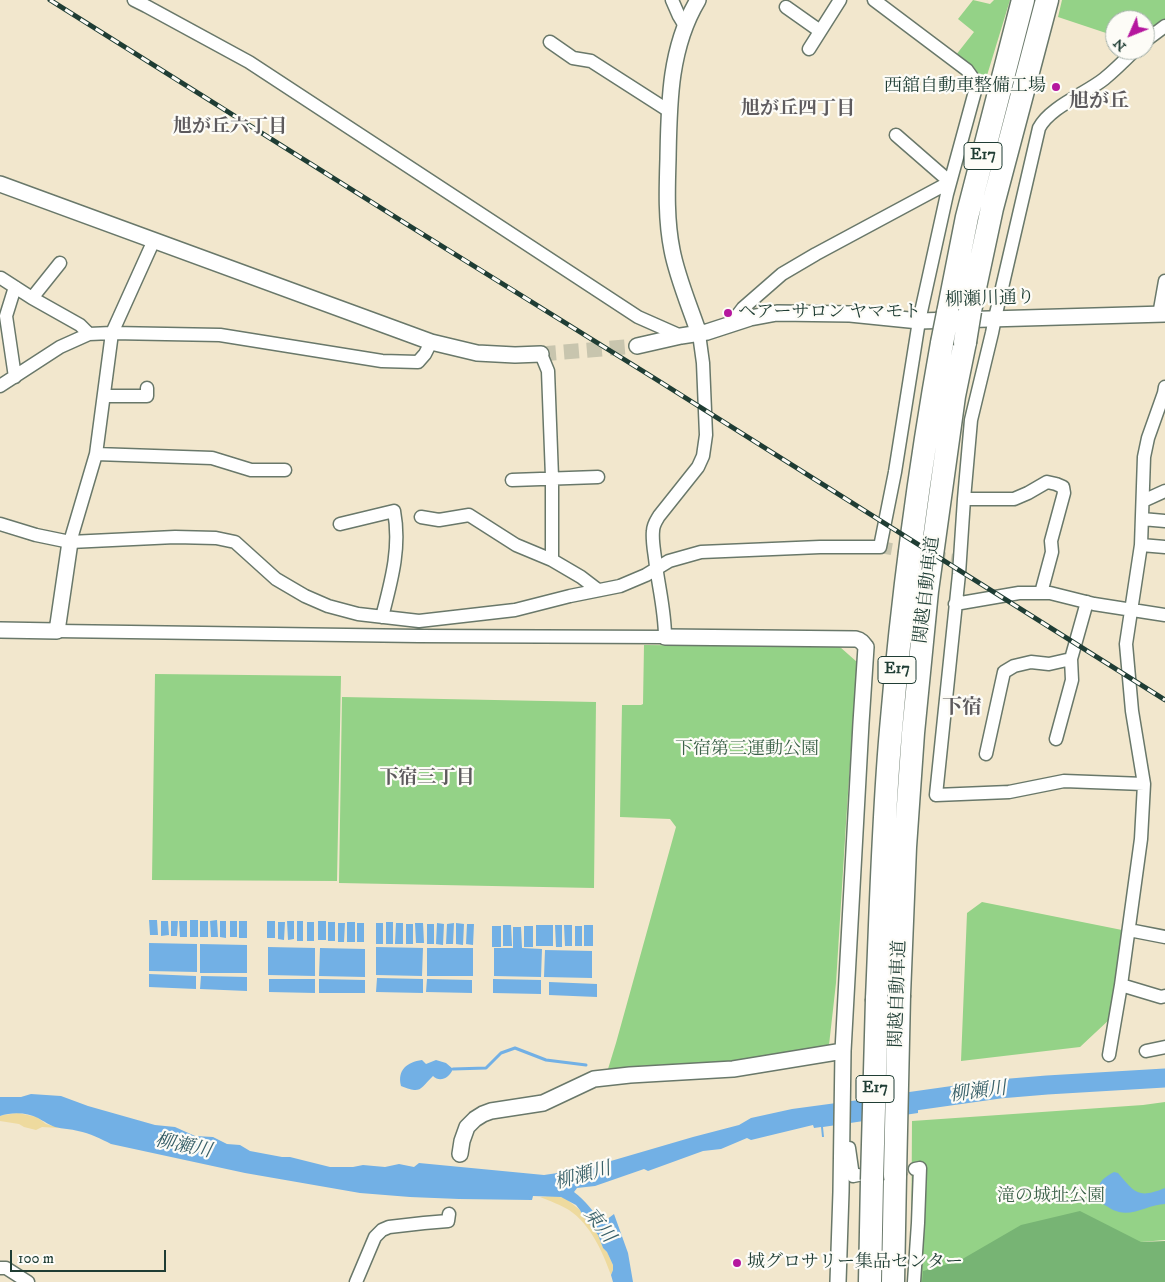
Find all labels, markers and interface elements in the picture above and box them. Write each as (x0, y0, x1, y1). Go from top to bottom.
north arrow (1105, 10, 1155, 60)
text: N (1109, 34, 1130, 55)
place label: 西舘自動車整備工場 (884, 76, 1046, 98)
marker: 西舘自動車整備工場 (1050, 81, 1062, 93)
district label: 旭が丘 (1069, 91, 1129, 115)
district label: 旭が丘四丁目 (741, 99, 855, 121)
district label: 旭が丘六丁目 (173, 117, 287, 139)
road number: E17 (964, 142, 1002, 170)
street label: 柳瀬川通り (945, 288, 1035, 312)
place label: ヘアーサロン ヤマモト (738, 302, 921, 324)
marker: ヘアーサロン ヤマモト (722, 307, 734, 319)
street label: 関越自動車道 (911, 535, 945, 645)
road number: E17 (878, 656, 916, 684)
district label: 下宿 (942, 697, 982, 721)
park label: 下宿第三運動公園 (675, 739, 819, 761)
district label: 下宿三丁目 (380, 768, 474, 790)
street label: 関越自動車道 (886, 940, 912, 1048)
road number: E17 (856, 1076, 894, 1102)
water label: 柳瀬川 (948, 1078, 1008, 1108)
water label: 柳瀬川 (153, 1130, 213, 1164)
water label: 柳瀬川 (553, 1159, 613, 1195)
park label: 滝の城址公園 (997, 1186, 1105, 1208)
water label: 東川 (577, 1204, 619, 1248)
scale bar (12, 1240, 169, 1272)
text: 100 m (18, 1249, 54, 1268)
place label: 城グロサリー集品センター (747, 1252, 963, 1274)
marker: 城グロサリー集品センター (731, 1257, 743, 1269)

